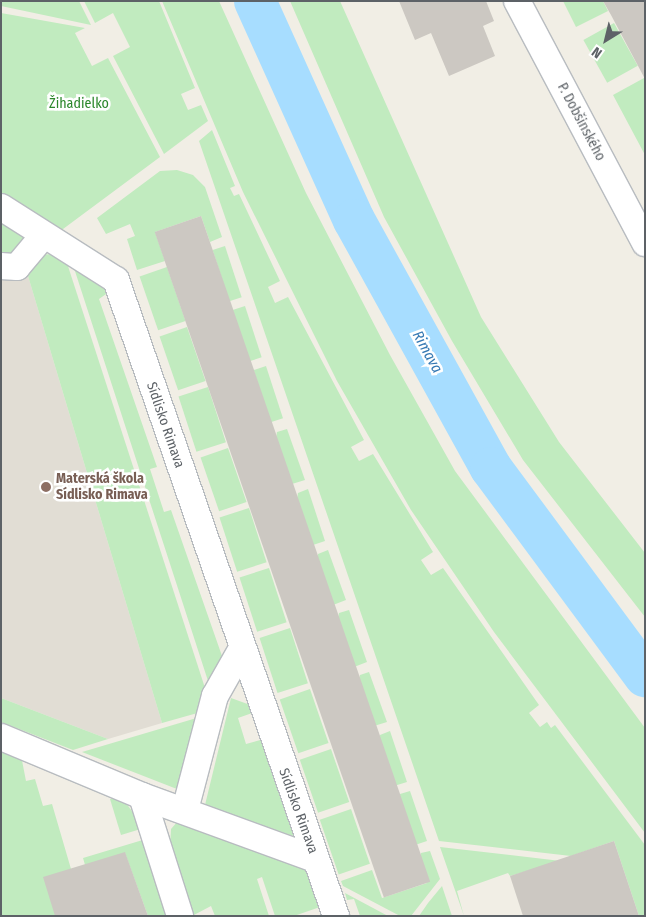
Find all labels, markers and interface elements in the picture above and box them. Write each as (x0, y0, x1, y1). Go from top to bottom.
north arrow (581, 15, 631, 65)
text: N (589, 43, 605, 62)
street label: P. Dobšinského (553, 80, 609, 164)
park label: Žihadielko (49, 96, 109, 112)
water label: Rimava (408, 328, 446, 376)
street label: Sídlisko Rimava (142, 380, 188, 470)
place label: Materská škola Sídlisko Rimava (56, 471, 148, 504)
marker: Materská škola Sídlisko Rimava (40, 481, 52, 493)
street label: Sídlisko Rimava (275, 766, 321, 856)

